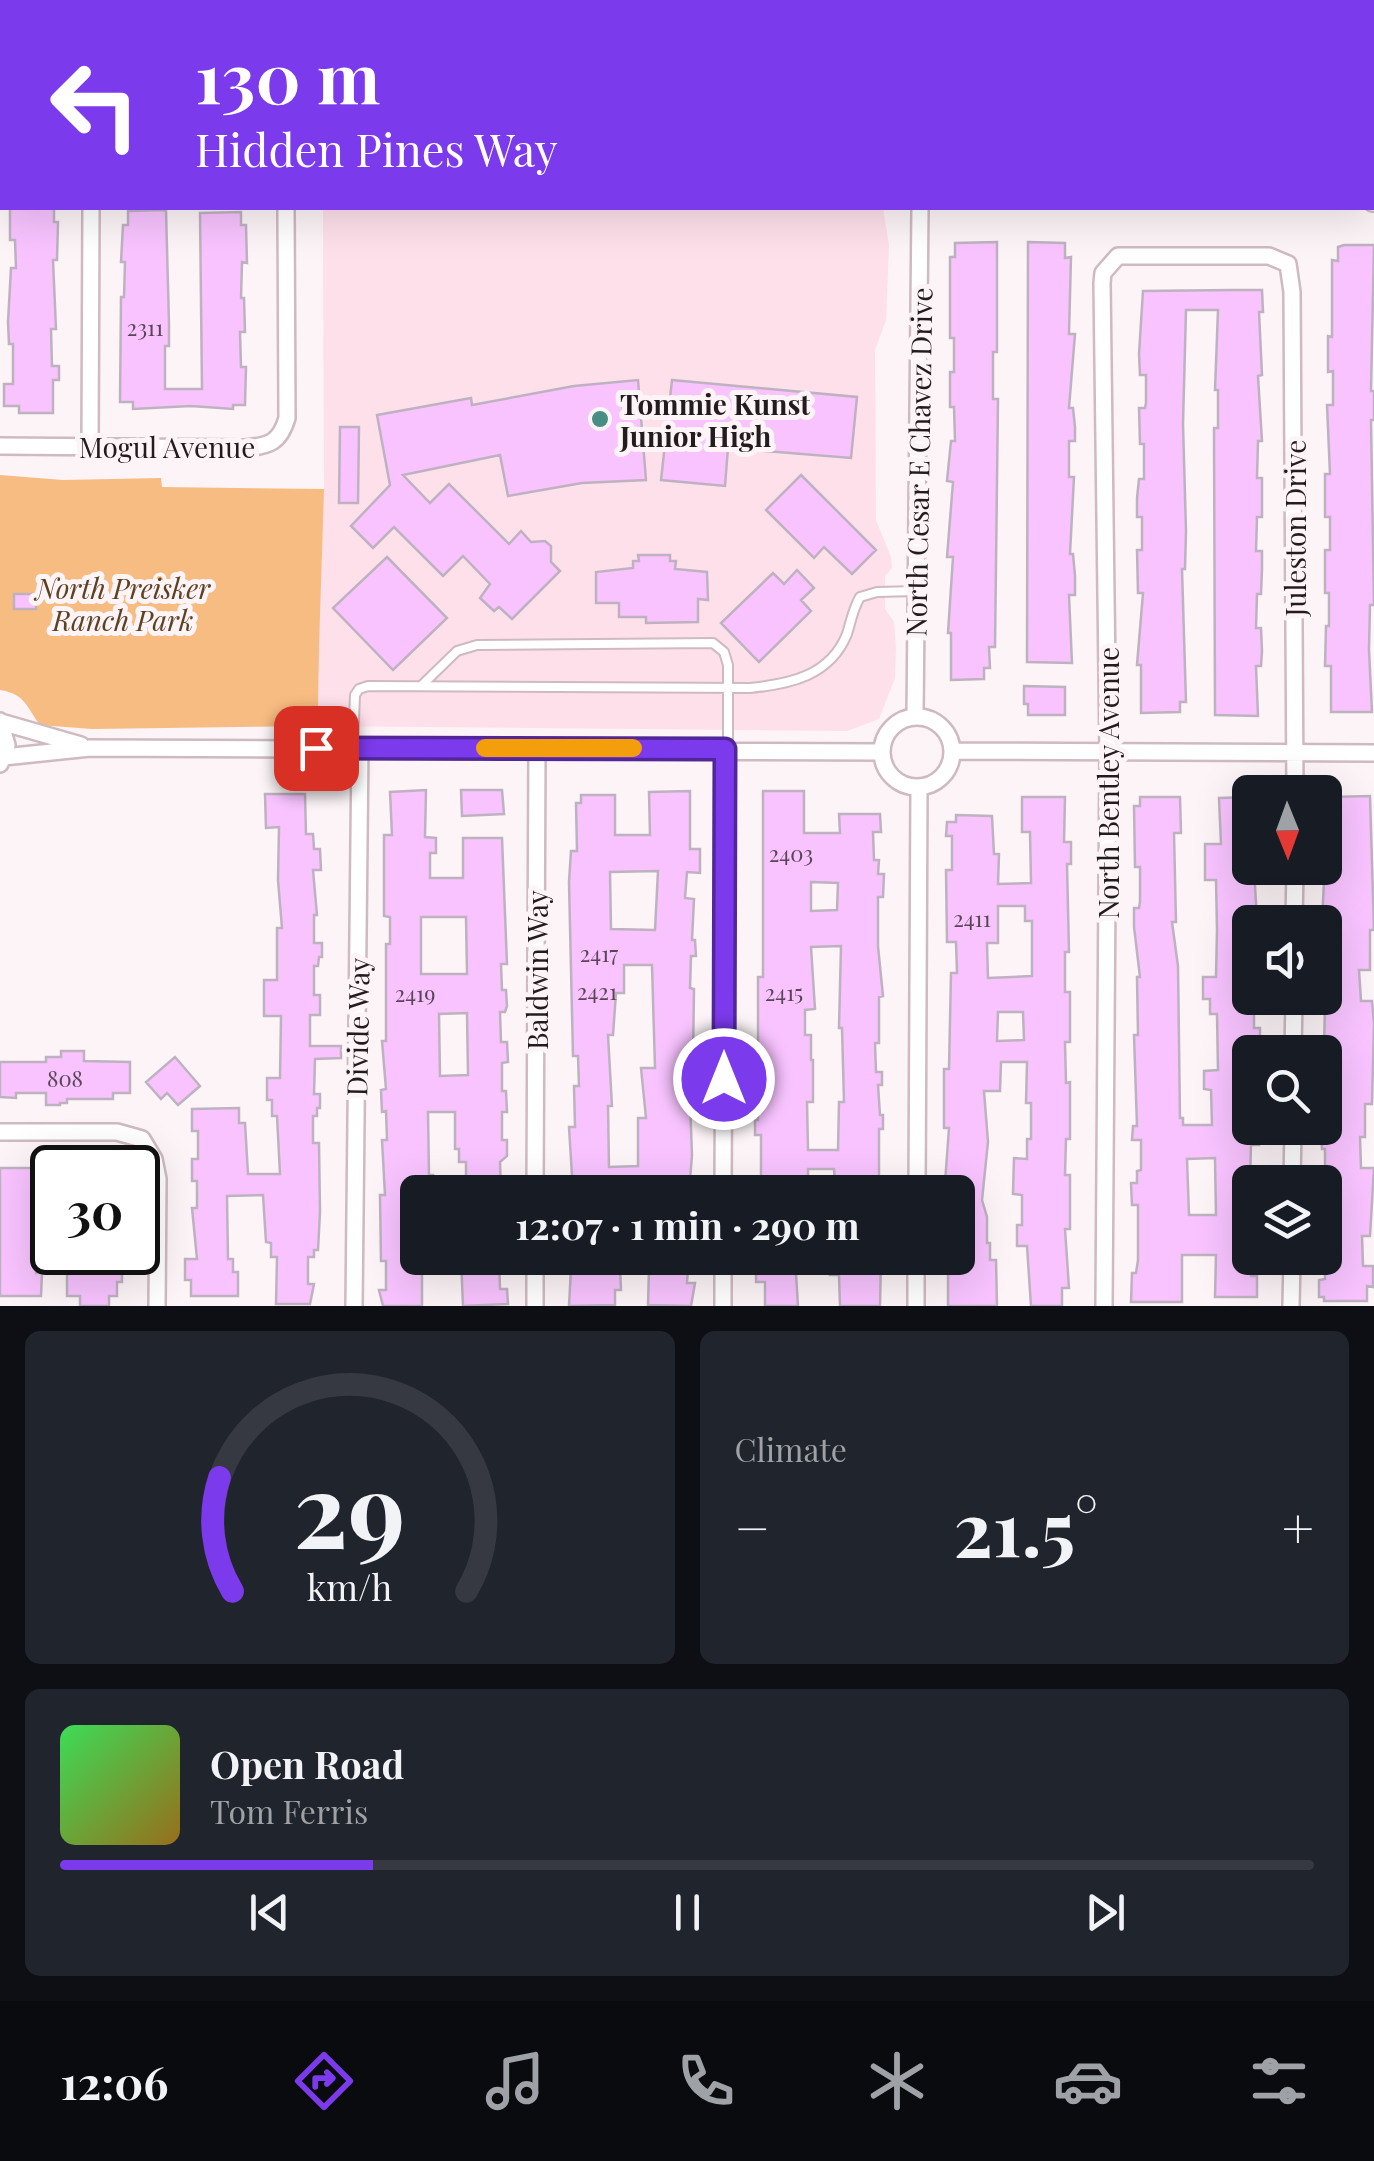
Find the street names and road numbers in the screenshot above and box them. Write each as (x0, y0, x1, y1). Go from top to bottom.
street label: North Cesar E Chavez Drive (896, 287, 940, 637)
street label: Mogul Avenue (79, 428, 255, 465)
street label: Juleston Drive (1276, 440, 1313, 617)
street label: North Bentley Avenue (1089, 647, 1126, 919)
street label: Baldwin Way (518, 890, 555, 1050)
street label: Divide Way (337, 957, 377, 1097)

